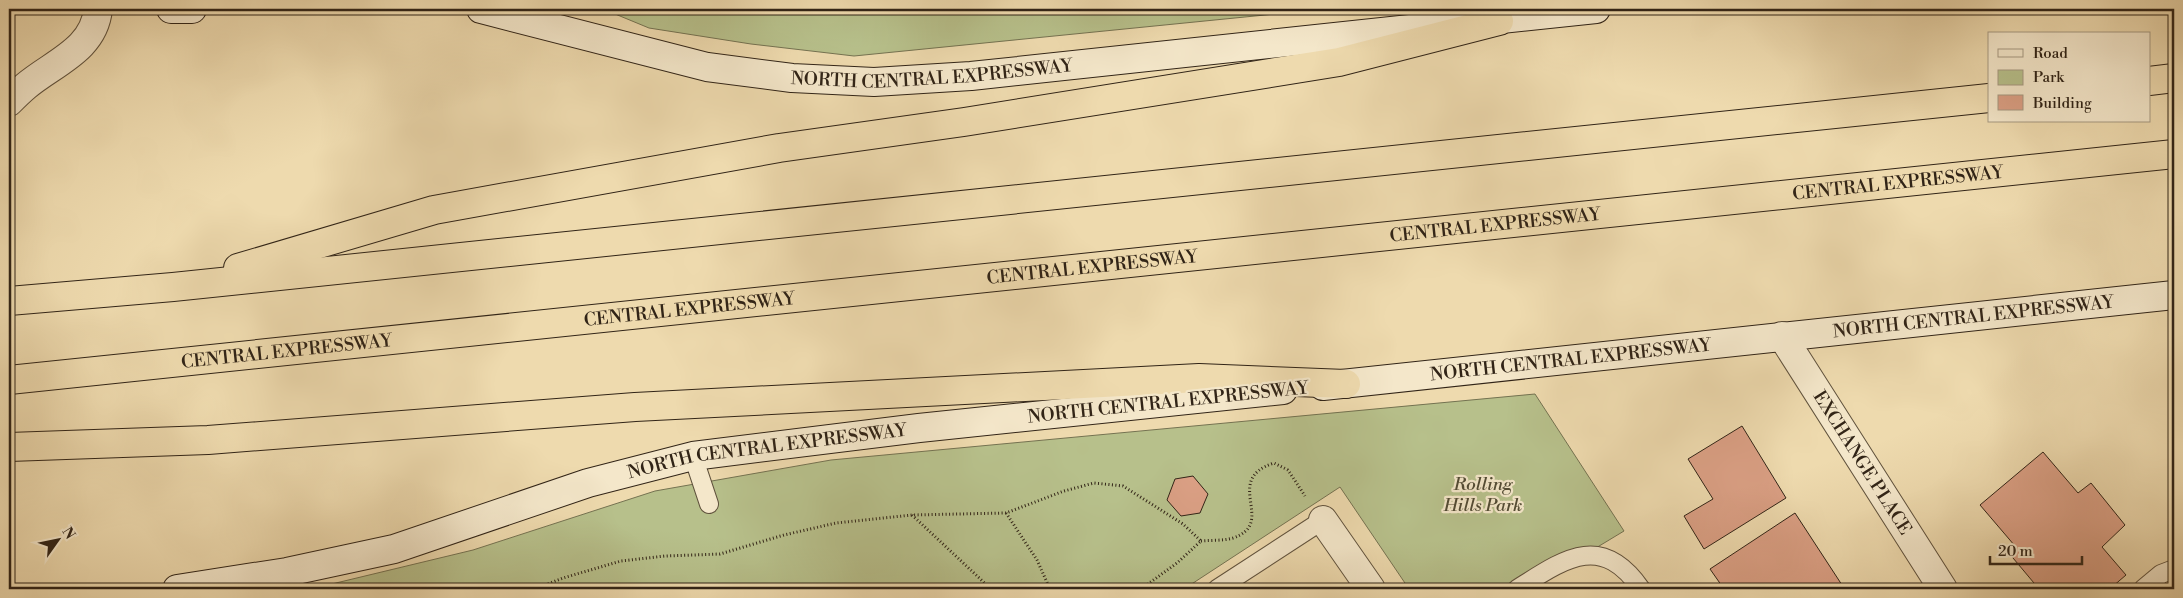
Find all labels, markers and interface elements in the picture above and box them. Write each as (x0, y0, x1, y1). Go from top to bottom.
legend (1988, 32, 2150, 122)
text: Road (2033, 44, 2068, 63)
street label: NORTH CENTRAL EXPRESSWAY (790, 54, 1075, 94)
text: Park (2033, 68, 2065, 87)
text: Building (2032, 94, 2092, 113)
street label: CENTRAL EXPRESSWAY (1791, 161, 2006, 206)
street label: CENTRAL EXPRESSWAY (1388, 203, 1603, 248)
street label: CENTRAL EXPRESSWAY (986, 245, 1200, 290)
street label: CENTRAL EXPRESSWAY (583, 287, 797, 332)
street label: NORTH CENTRAL EXPRESSWAY (1832, 290, 2116, 343)
street label: CENTRAL EXPRESSWAY (180, 329, 394, 374)
street label: NORTH CENTRAL EXPRESSWAY (1429, 333, 1713, 386)
street label: NORTH CENTRAL EXPRESSWAY (1027, 376, 1311, 429)
street label: EXCHANGE PLACE (1808, 386, 1917, 539)
street label: NORTH CENTRAL EXPRESSWAY (625, 418, 909, 484)
park label: Rolling Hills Park (1443, 473, 1522, 517)
north arrow (32, 516, 82, 566)
text: N (57, 524, 79, 543)
scale bar (1990, 533, 2083, 565)
text: 20 m (1998, 542, 2033, 561)

